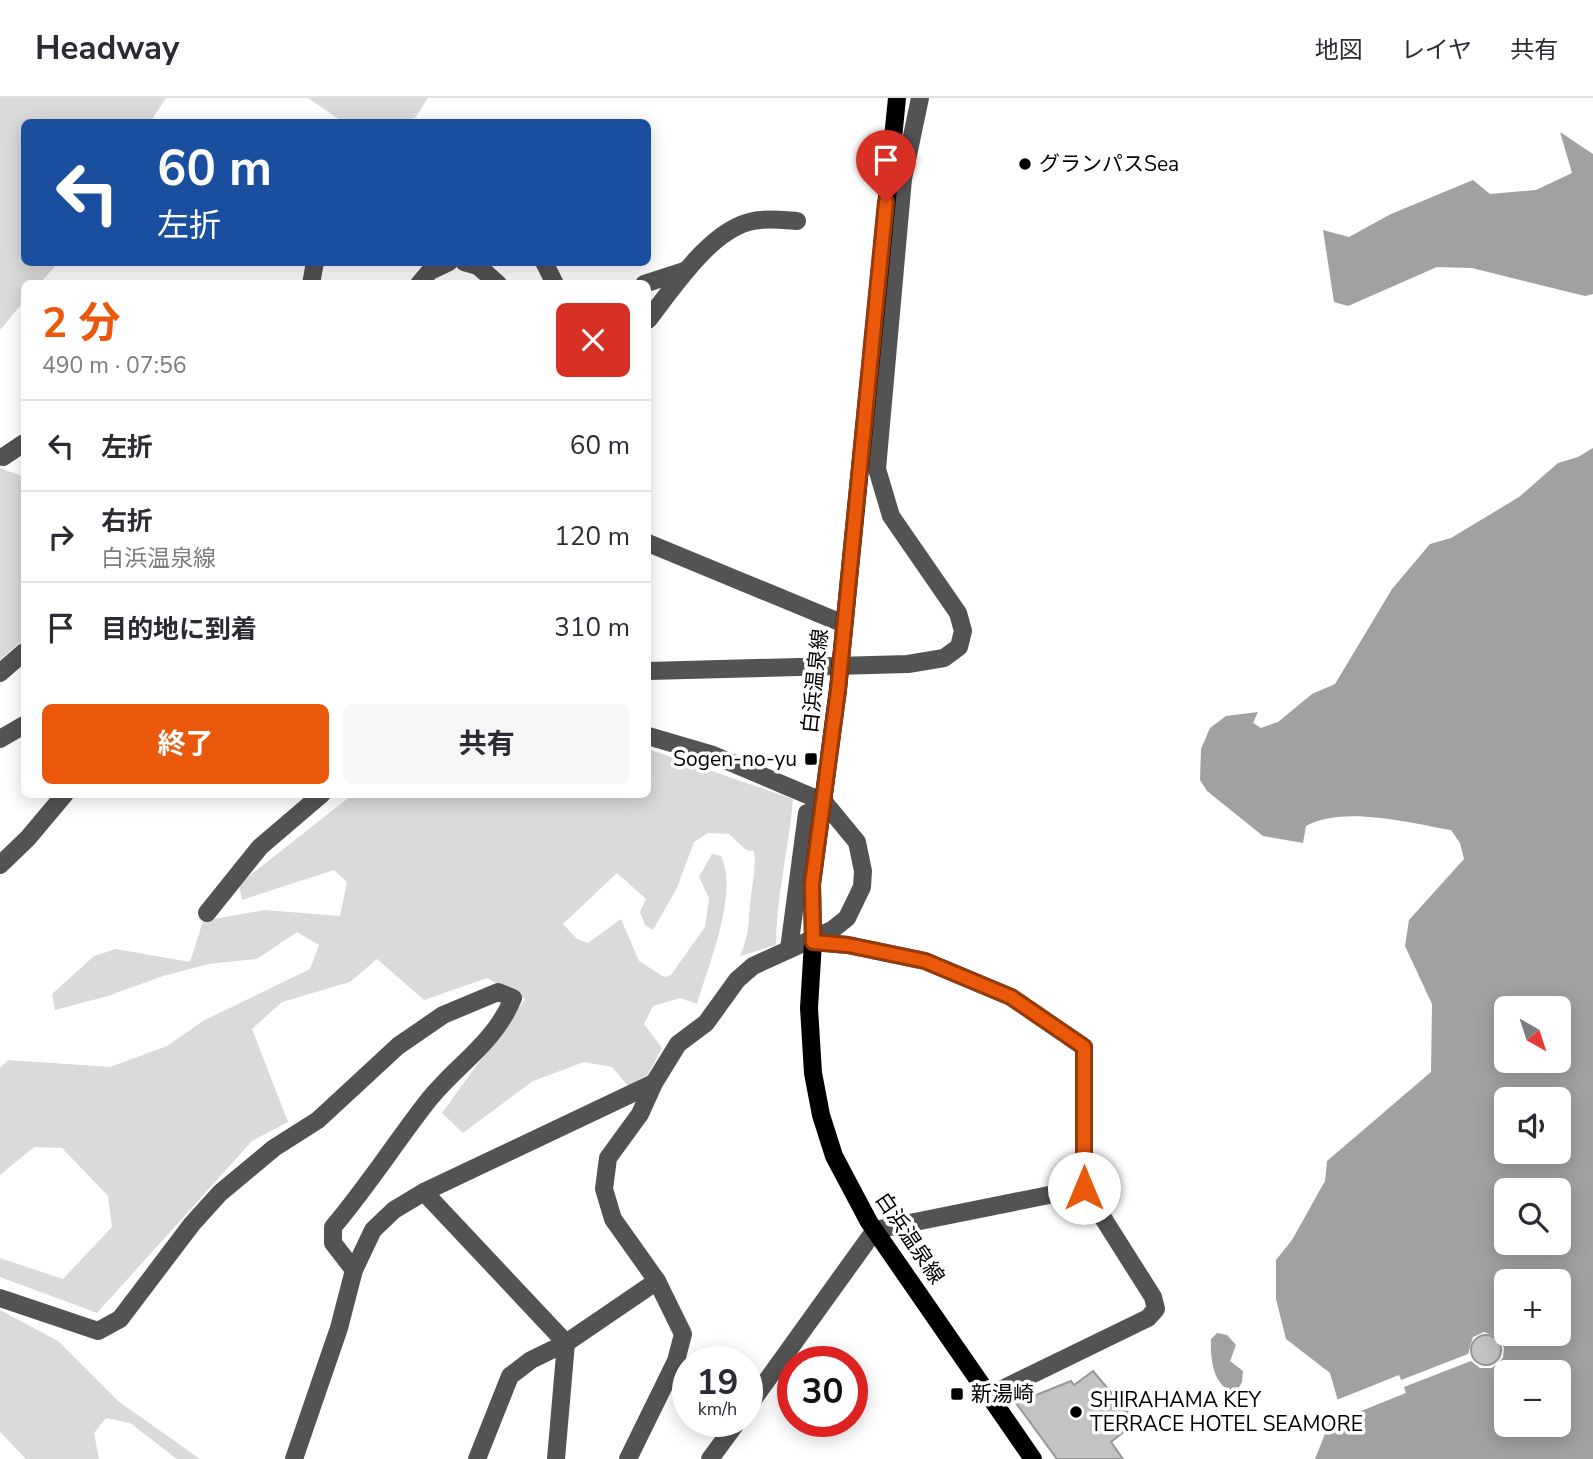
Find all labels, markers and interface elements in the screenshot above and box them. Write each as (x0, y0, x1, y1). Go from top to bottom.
text: Headway (35, 26, 179, 71)
text: 地図 (1315, 34, 1363, 66)
text: レイヤ (1401, 34, 1472, 66)
text: 共有 (1510, 34, 1558, 66)
pin (856, 130, 916, 202)
text: 60 m (157, 135, 272, 202)
icon: arrive (867, 141, 905, 179)
icon: left (42, 147, 133, 238)
place label: グランパスSea (1039, 150, 1179, 178)
marker: グランパスSea (1017, 156, 1033, 172)
text: 左折 (157, 204, 221, 247)
text: 2 分 (42, 295, 121, 352)
button: close (556, 303, 630, 377)
text: 490 m · 07:56 (42, 350, 187, 381)
icon: left (42, 427, 80, 465)
text: 60 m (570, 428, 630, 463)
text: 左折 (101, 430, 153, 465)
text: 右折 (101, 504, 153, 539)
icon: right (42, 518, 80, 556)
text: 120 m (554, 519, 630, 554)
text: 白浜温泉線 (101, 543, 216, 574)
icon: arrive (42, 609, 80, 647)
text: 310 m (554, 610, 630, 645)
text: 目的地に到着 (101, 612, 257, 647)
street label: 白浜温泉線 (796, 627, 834, 735)
button: 終了 (42, 704, 329, 784)
button: 共有 (343, 704, 630, 784)
place label: Sogen-no-yu (673, 745, 797, 773)
marker: Sogen-no-yu (803, 751, 819, 767)
north arrow (1494, 996, 1572, 1073)
map controls (1494, 996, 1571, 1437)
button: sound (1494, 1087, 1571, 1164)
position arrow (1047, 1151, 1121, 1225)
button: search (1494, 1178, 1571, 1255)
street label: 白浜温泉線 (869, 1187, 951, 1289)
button: + (1494, 1269, 1571, 1346)
speed limit sign: 30 (777, 1346, 868, 1437)
text: 19 (696, 1359, 739, 1406)
button: − (1494, 1360, 1571, 1437)
place label: 新湯崎 (971, 1380, 1034, 1408)
marker: 新湯崎 (949, 1386, 965, 1402)
place label: SHIRAHAMA KEY TERRACE HOTEL SEAMORE (1090, 1386, 1363, 1438)
text: km/h (698, 1397, 737, 1421)
marker: SHIRAHAMA KEY TERRACE HOTEL SEAMORE (1068, 1404, 1084, 1420)

